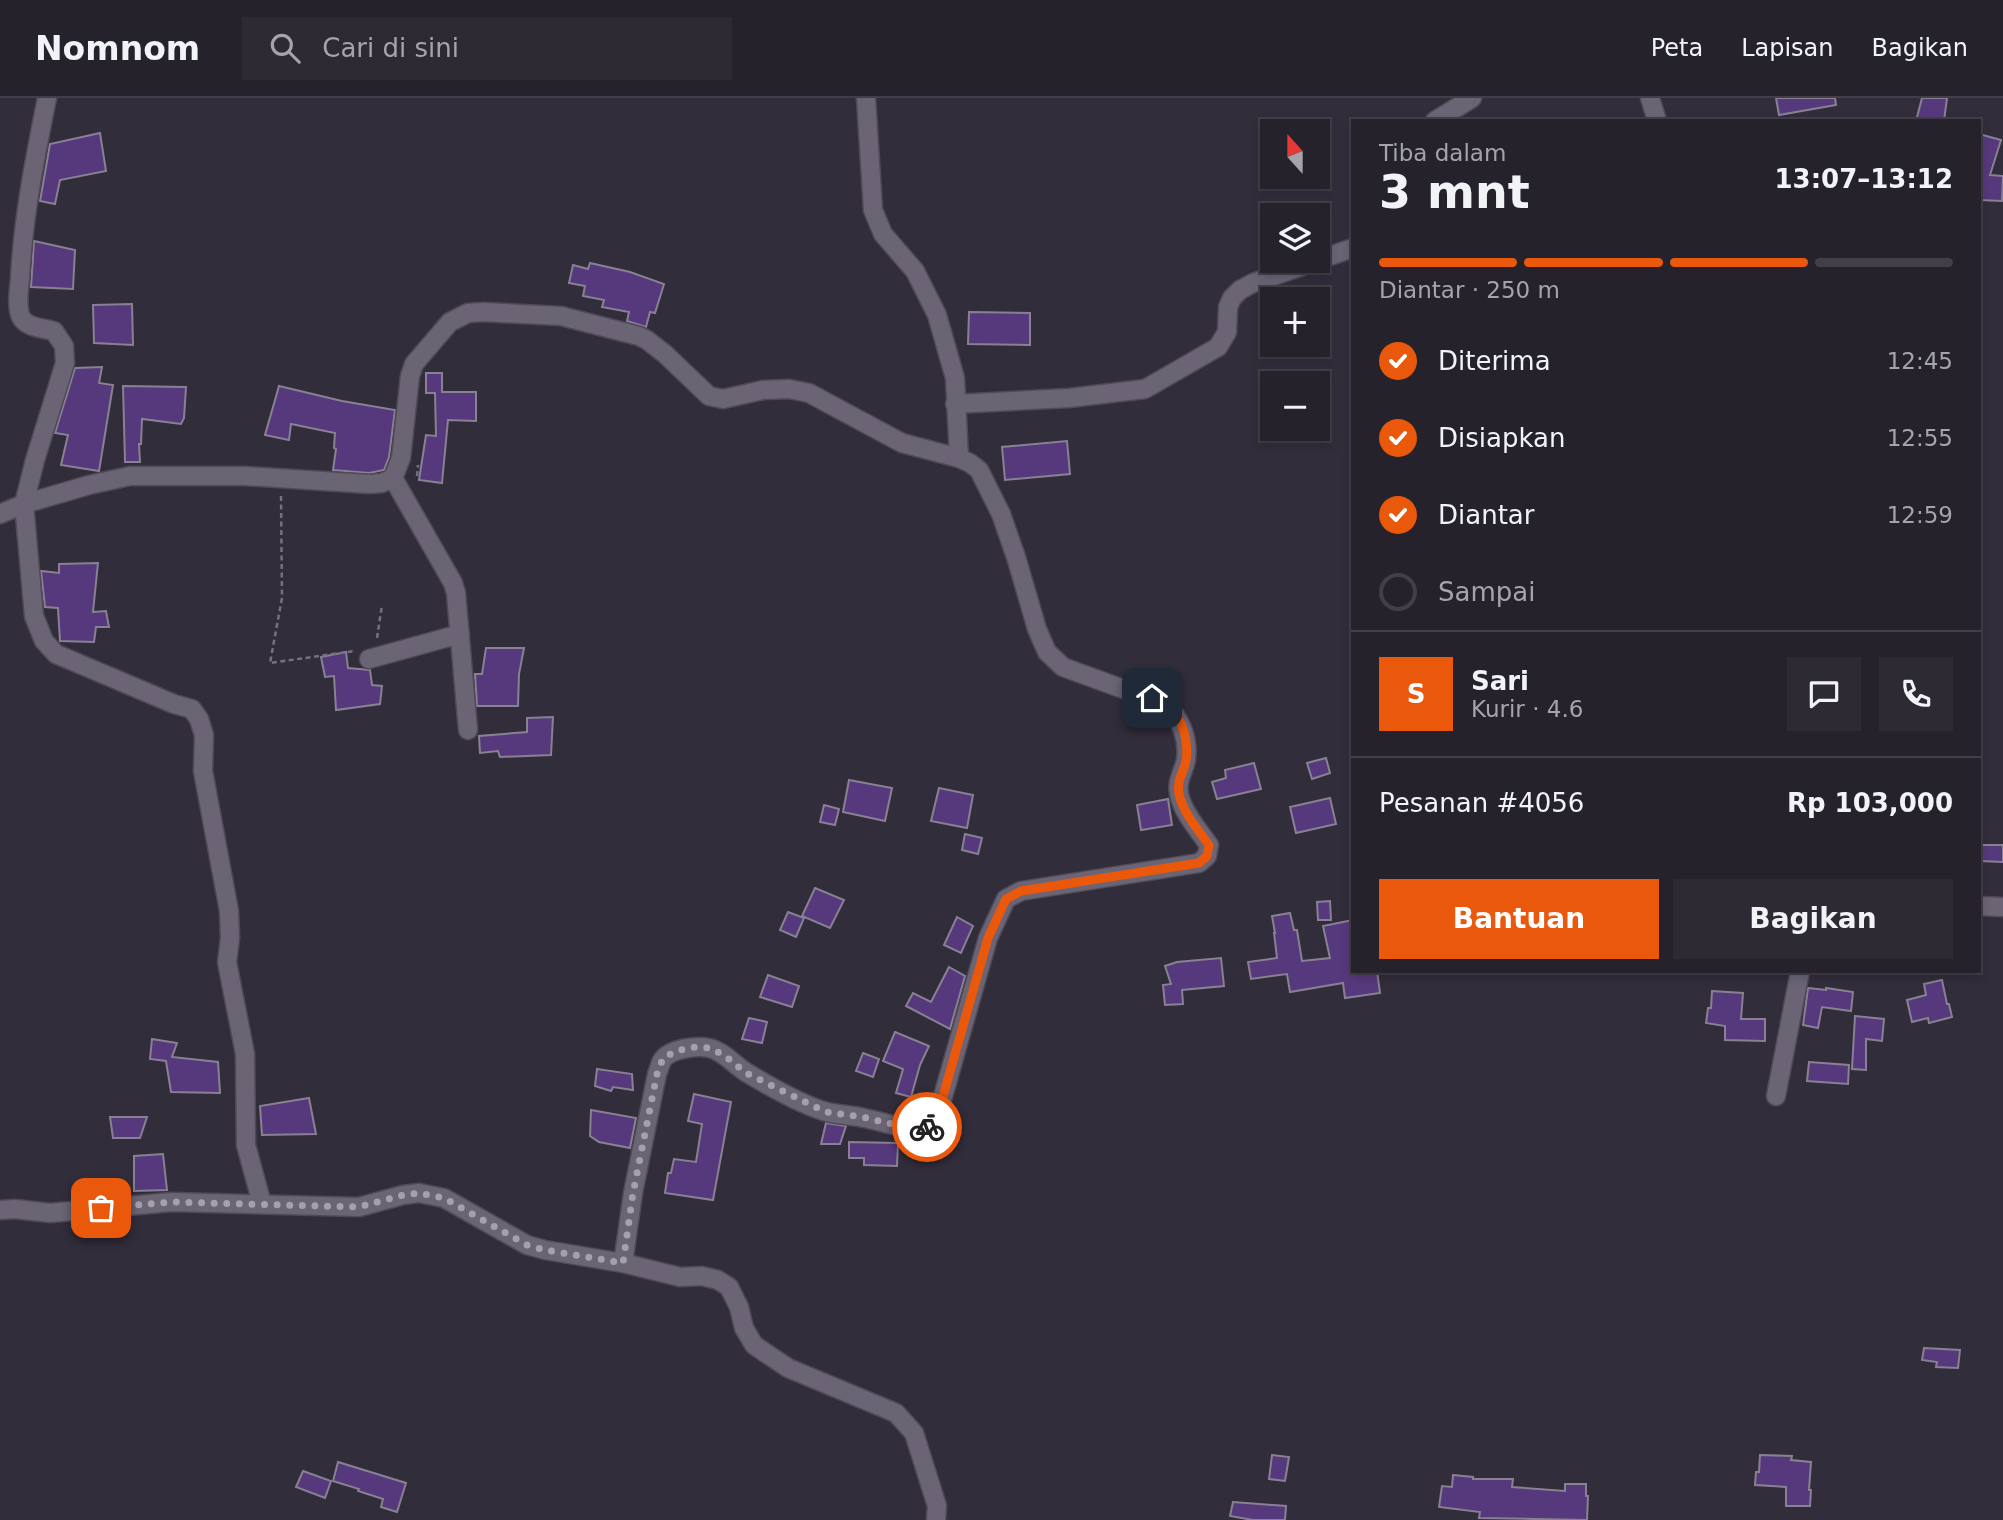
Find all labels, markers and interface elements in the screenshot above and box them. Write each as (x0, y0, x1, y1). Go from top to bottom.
search box (242, 17, 732, 80)
text: Nomnom (35, 29, 200, 68)
icon: search (266, 29, 304, 67)
text: Cari di sini (322, 33, 459, 63)
text: Peta (1651, 34, 1703, 62)
text: Lapisan (1741, 34, 1834, 62)
text: Bagikan (1872, 34, 1968, 62)
north arrow (1260, 119, 1330, 189)
map controls (1260, 119, 1330, 441)
text: Tiba dalam (1379, 140, 1506, 166)
text: 13:07–13:12 (1774, 164, 1953, 194)
text: 3 mnt (1379, 165, 1530, 219)
button: layers (1260, 203, 1330, 273)
text: Diantar · 250 m (1379, 277, 1560, 303)
button: + (1260, 287, 1330, 357)
icon: check (1379, 342, 1417, 380)
text: Diterima (1438, 346, 1551, 376)
text: 12:45 (1887, 348, 1953, 374)
button: − (1260, 371, 1330, 441)
icon: check (1379, 419, 1417, 457)
text: Disiapkan (1438, 423, 1565, 453)
text: 12:55 (1887, 425, 1953, 451)
icon: check (1379, 496, 1417, 534)
text: Diantar (1438, 500, 1534, 530)
text: 12:59 (1887, 502, 1953, 528)
text: Sampai (1438, 577, 1535, 607)
button: chat (1787, 657, 1861, 731)
button: phone (1879, 657, 1953, 731)
text: Sari (1471, 666, 1529, 696)
pin (1122, 668, 1182, 728)
icon: home (1133, 679, 1171, 717)
text: S (1407, 679, 1425, 709)
text: Kurir · 4.6 (1471, 696, 1583, 722)
text: Pesanan #4056 (1379, 788, 1584, 818)
text: Rp 103,000 (1787, 788, 1953, 818)
button: Bantuan (1379, 879, 1659, 959)
button: Bagikan (1673, 879, 1953, 959)
courier (892, 1092, 962, 1162)
icon: bike (908, 1108, 946, 1146)
pin (71, 1178, 131, 1238)
icon: bag (82, 1189, 120, 1227)

